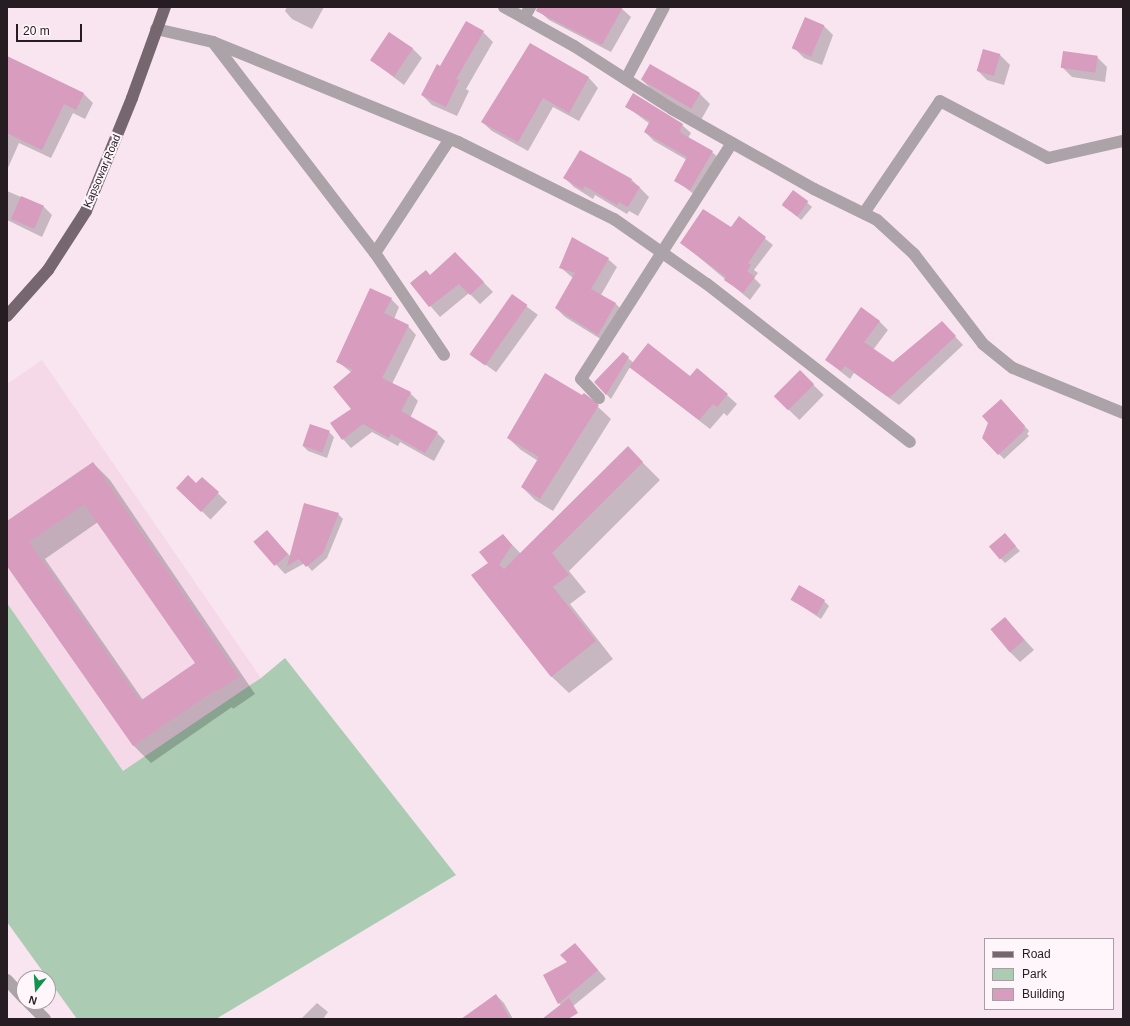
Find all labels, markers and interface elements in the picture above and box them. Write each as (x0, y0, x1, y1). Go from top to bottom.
scale bar (18, 16, 84, 42)
text: 20 m (23, 24, 50, 38)
street label: Kapsowar Road (81, 132, 123, 210)
legend (984, 938, 1114, 1010)
text: Road (1022, 947, 1051, 961)
text: Park (1022, 967, 1047, 981)
north arrow (16, 970, 56, 1010)
text: Building (1022, 987, 1065, 1001)
text: N (27, 994, 38, 1007)

